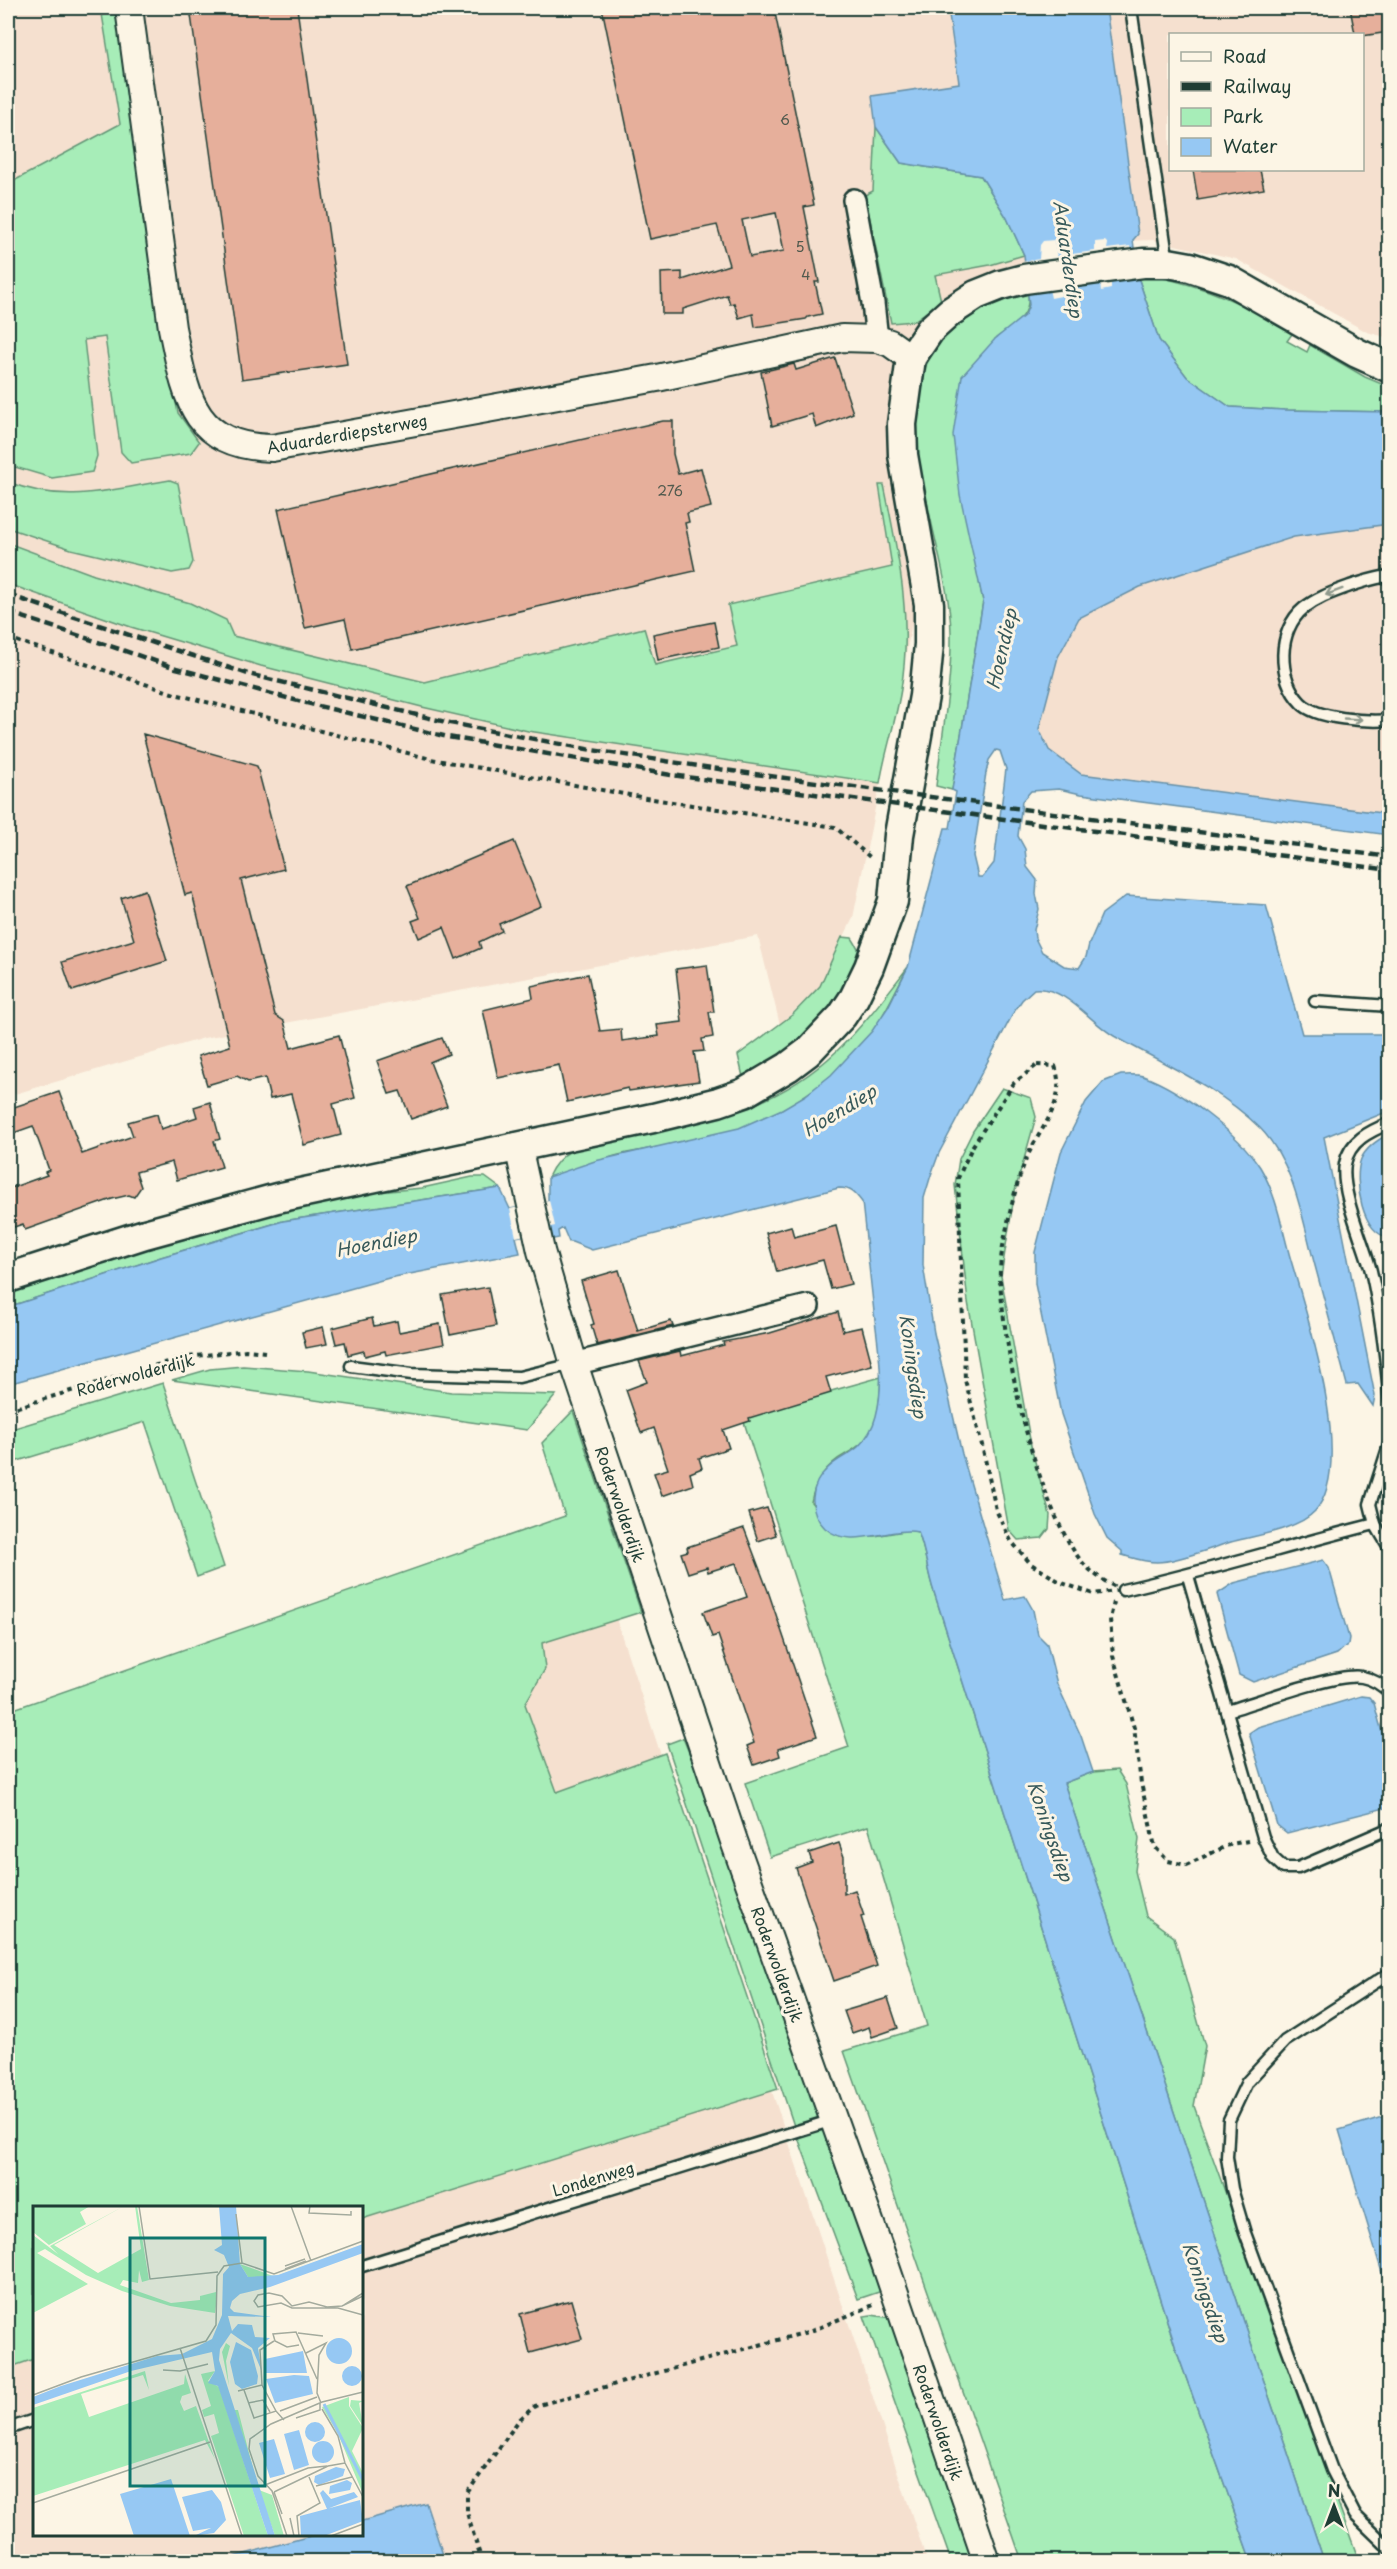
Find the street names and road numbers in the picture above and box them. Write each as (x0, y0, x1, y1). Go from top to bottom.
street label: Aduarderdiepsterweg (265, 407, 429, 459)
street label: Roderwolderdijk (73, 1347, 197, 1401)
street label: Roderwolderdijk (590, 1443, 652, 1566)
street label: Roderwolderdijk (746, 1903, 810, 2025)
street label: Londenweg (549, 2154, 637, 2202)
street label: Roderwolderdijk (908, 2361, 970, 2484)

